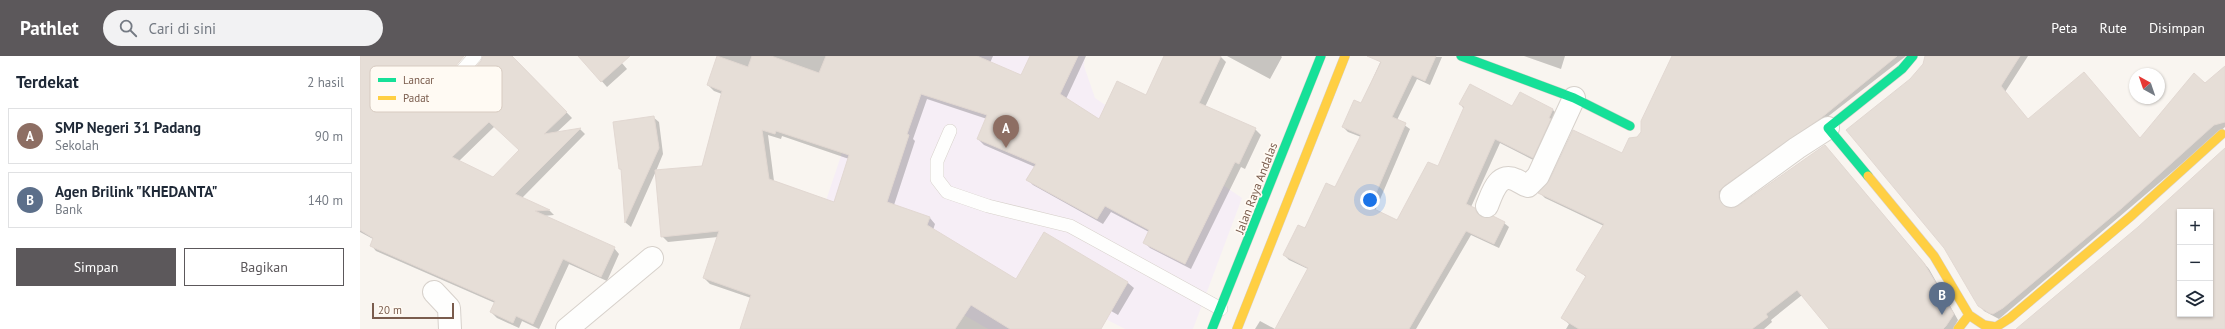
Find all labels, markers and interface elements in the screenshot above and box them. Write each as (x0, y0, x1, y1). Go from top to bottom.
search box (103, 10, 383, 46)
text: Pathlet (20, 16, 79, 40)
icon: search (117, 17, 139, 39)
text: Cari di sini (149, 19, 216, 38)
text: Peta (2051, 19, 2077, 37)
text: Rute (2099, 19, 2127, 37)
text: Disimpan (2149, 19, 2205, 37)
legend (370, 66, 502, 112)
north arrow (2129, 68, 2165, 104)
text: Terdekat (16, 71, 79, 93)
text: Lancar (403, 73, 434, 87)
text: 2 hasil (307, 74, 344, 91)
text: Padat (403, 91, 430, 105)
pin: A (993, 115, 1019, 148)
text: SMP Negeri 31 Padang (55, 118, 201, 137)
text: A (26, 128, 34, 145)
text: 90 m (315, 128, 343, 145)
text: Sekolah (55, 137, 99, 154)
street label: Jalan Raya Andalas (1231, 140, 1280, 237)
text: Agen Brilink "KHEDANTA" (55, 182, 218, 201)
your location (1360, 190, 1380, 210)
text: B (26, 192, 34, 209)
text: 140 m (308, 192, 343, 209)
text: Bank (55, 201, 82, 218)
map controls (2177, 209, 2213, 317)
button: + (2177, 209, 2213, 245)
button: − (2177, 245, 2213, 281)
button: Simpan (16, 248, 176, 286)
button: Bagikan (184, 248, 344, 286)
button: layers (2177, 281, 2213, 317)
pin: B (1929, 282, 1955, 315)
scale bar (372, 301, 454, 320)
text: 20 m (378, 303, 402, 317)

